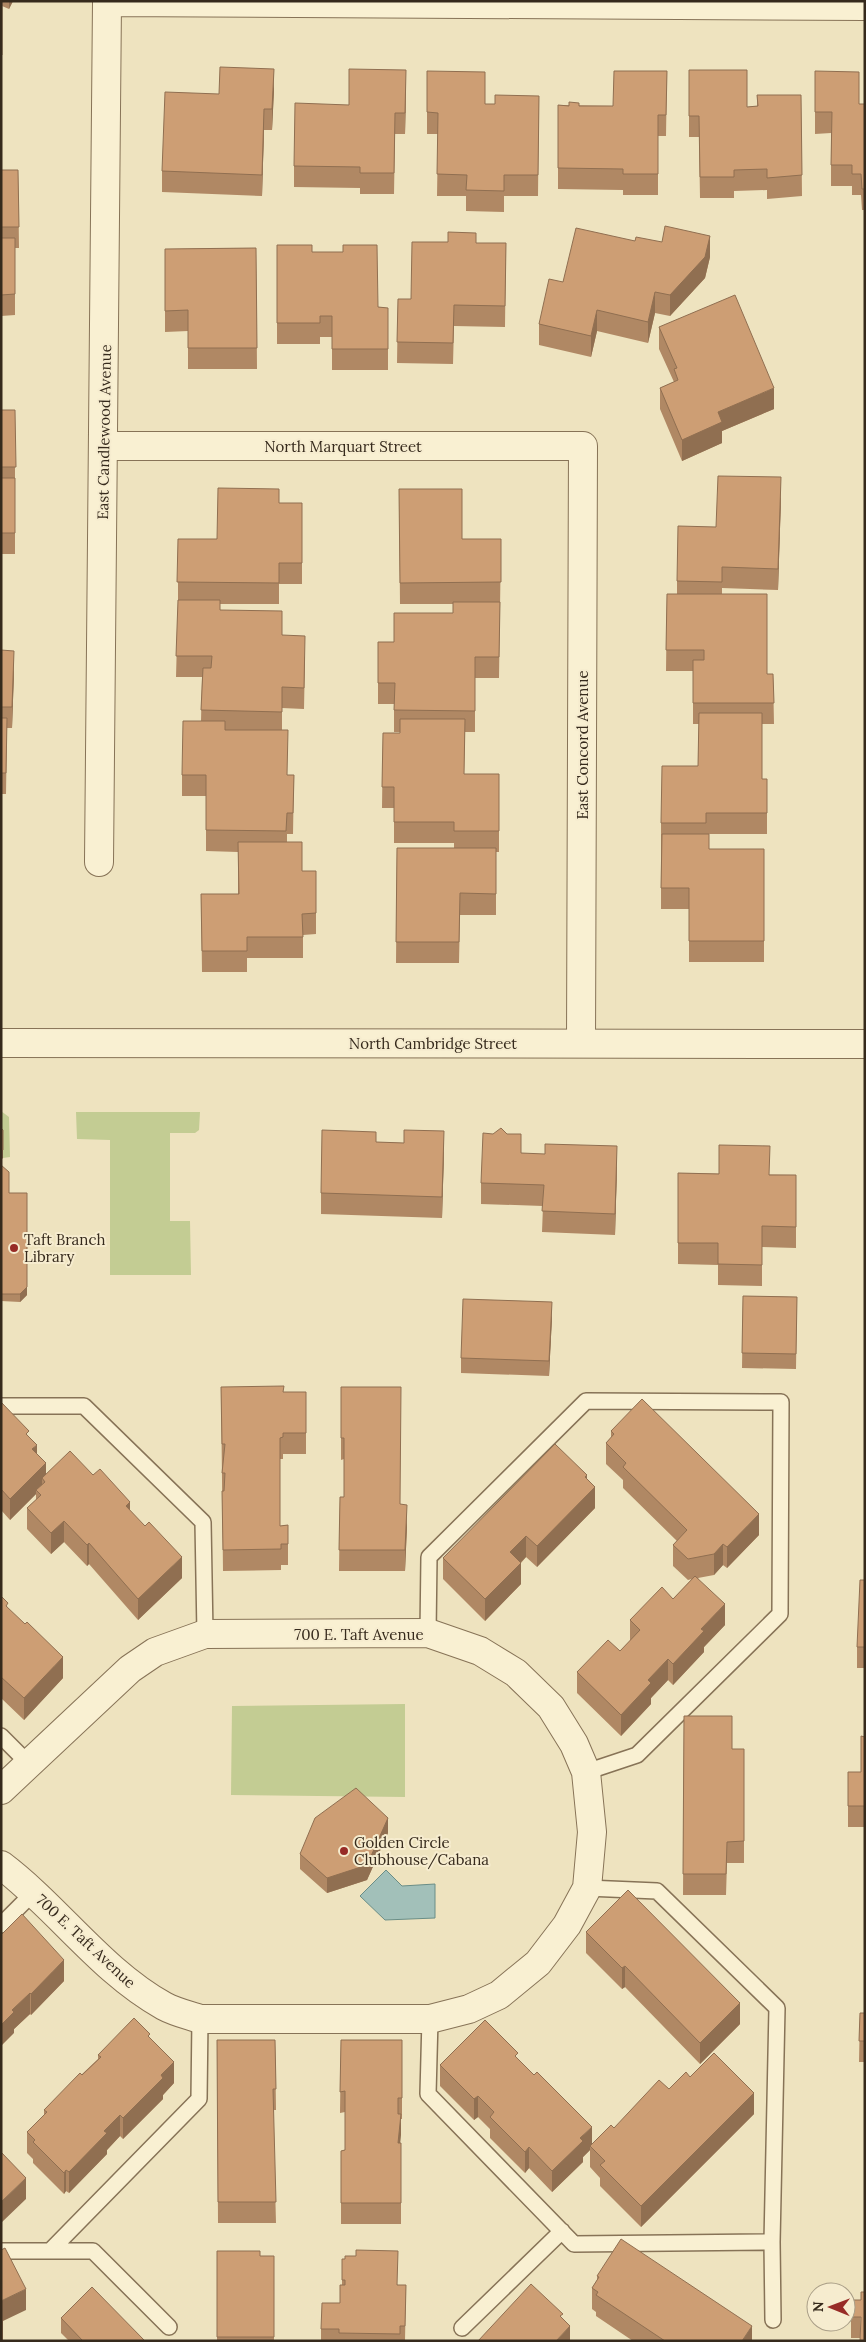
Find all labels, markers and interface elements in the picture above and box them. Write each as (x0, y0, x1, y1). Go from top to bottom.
street label: East Candlewood Avenue (93, 344, 115, 520)
street label: North Marquart Street (264, 437, 422, 456)
street label: East Concord Avenue (573, 670, 592, 820)
street label: North Cambridge Street (349, 1034, 517, 1053)
place label: Taft Branch Library (24, 1230, 105, 1266)
marker: Taft Branch Library (8, 1242, 20, 1254)
street label: 700 E. Taft Avenue (294, 1625, 424, 1644)
place label: Golden Circle Clubhouse/Cabana (354, 1833, 489, 1870)
marker: Golden Circle Clubhouse/Cabana (338, 1845, 350, 1857)
street label: 700 E. Taft Avenue (32, 1890, 140, 1992)
north arrow (806, 2282, 856, 2332)
text: N (809, 2301, 827, 2312)

